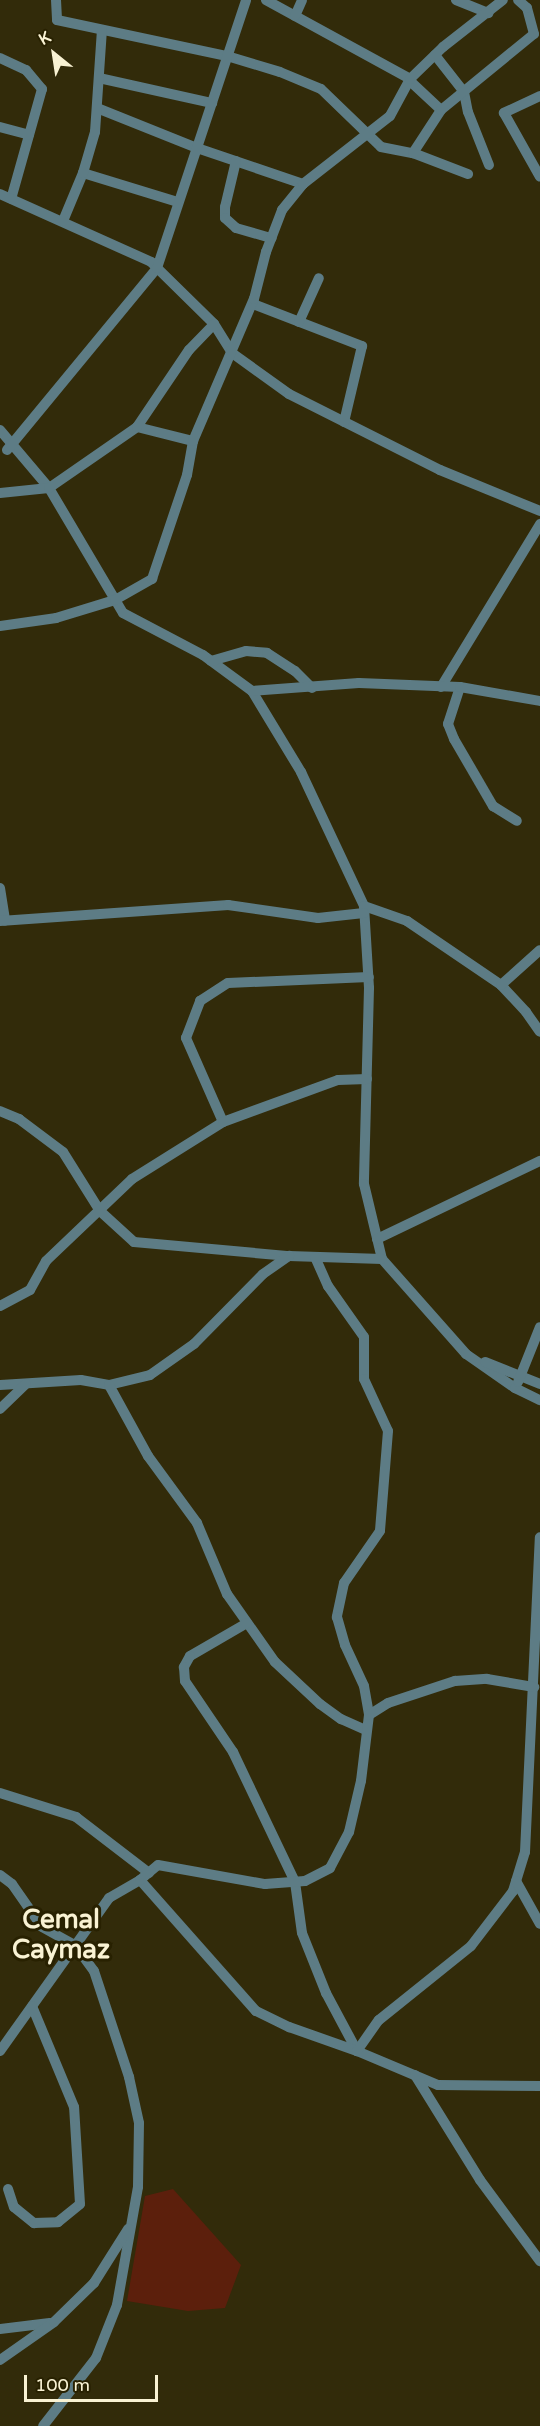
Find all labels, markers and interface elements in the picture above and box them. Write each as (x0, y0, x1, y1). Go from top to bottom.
north arrow (24, 24, 84, 84)
text: K (35, 27, 55, 50)
district label: Cemal Caymaz (12, 1904, 110, 1966)
scale bar (27, 2363, 160, 2401)
text: 100 m (35, 2374, 90, 2396)

